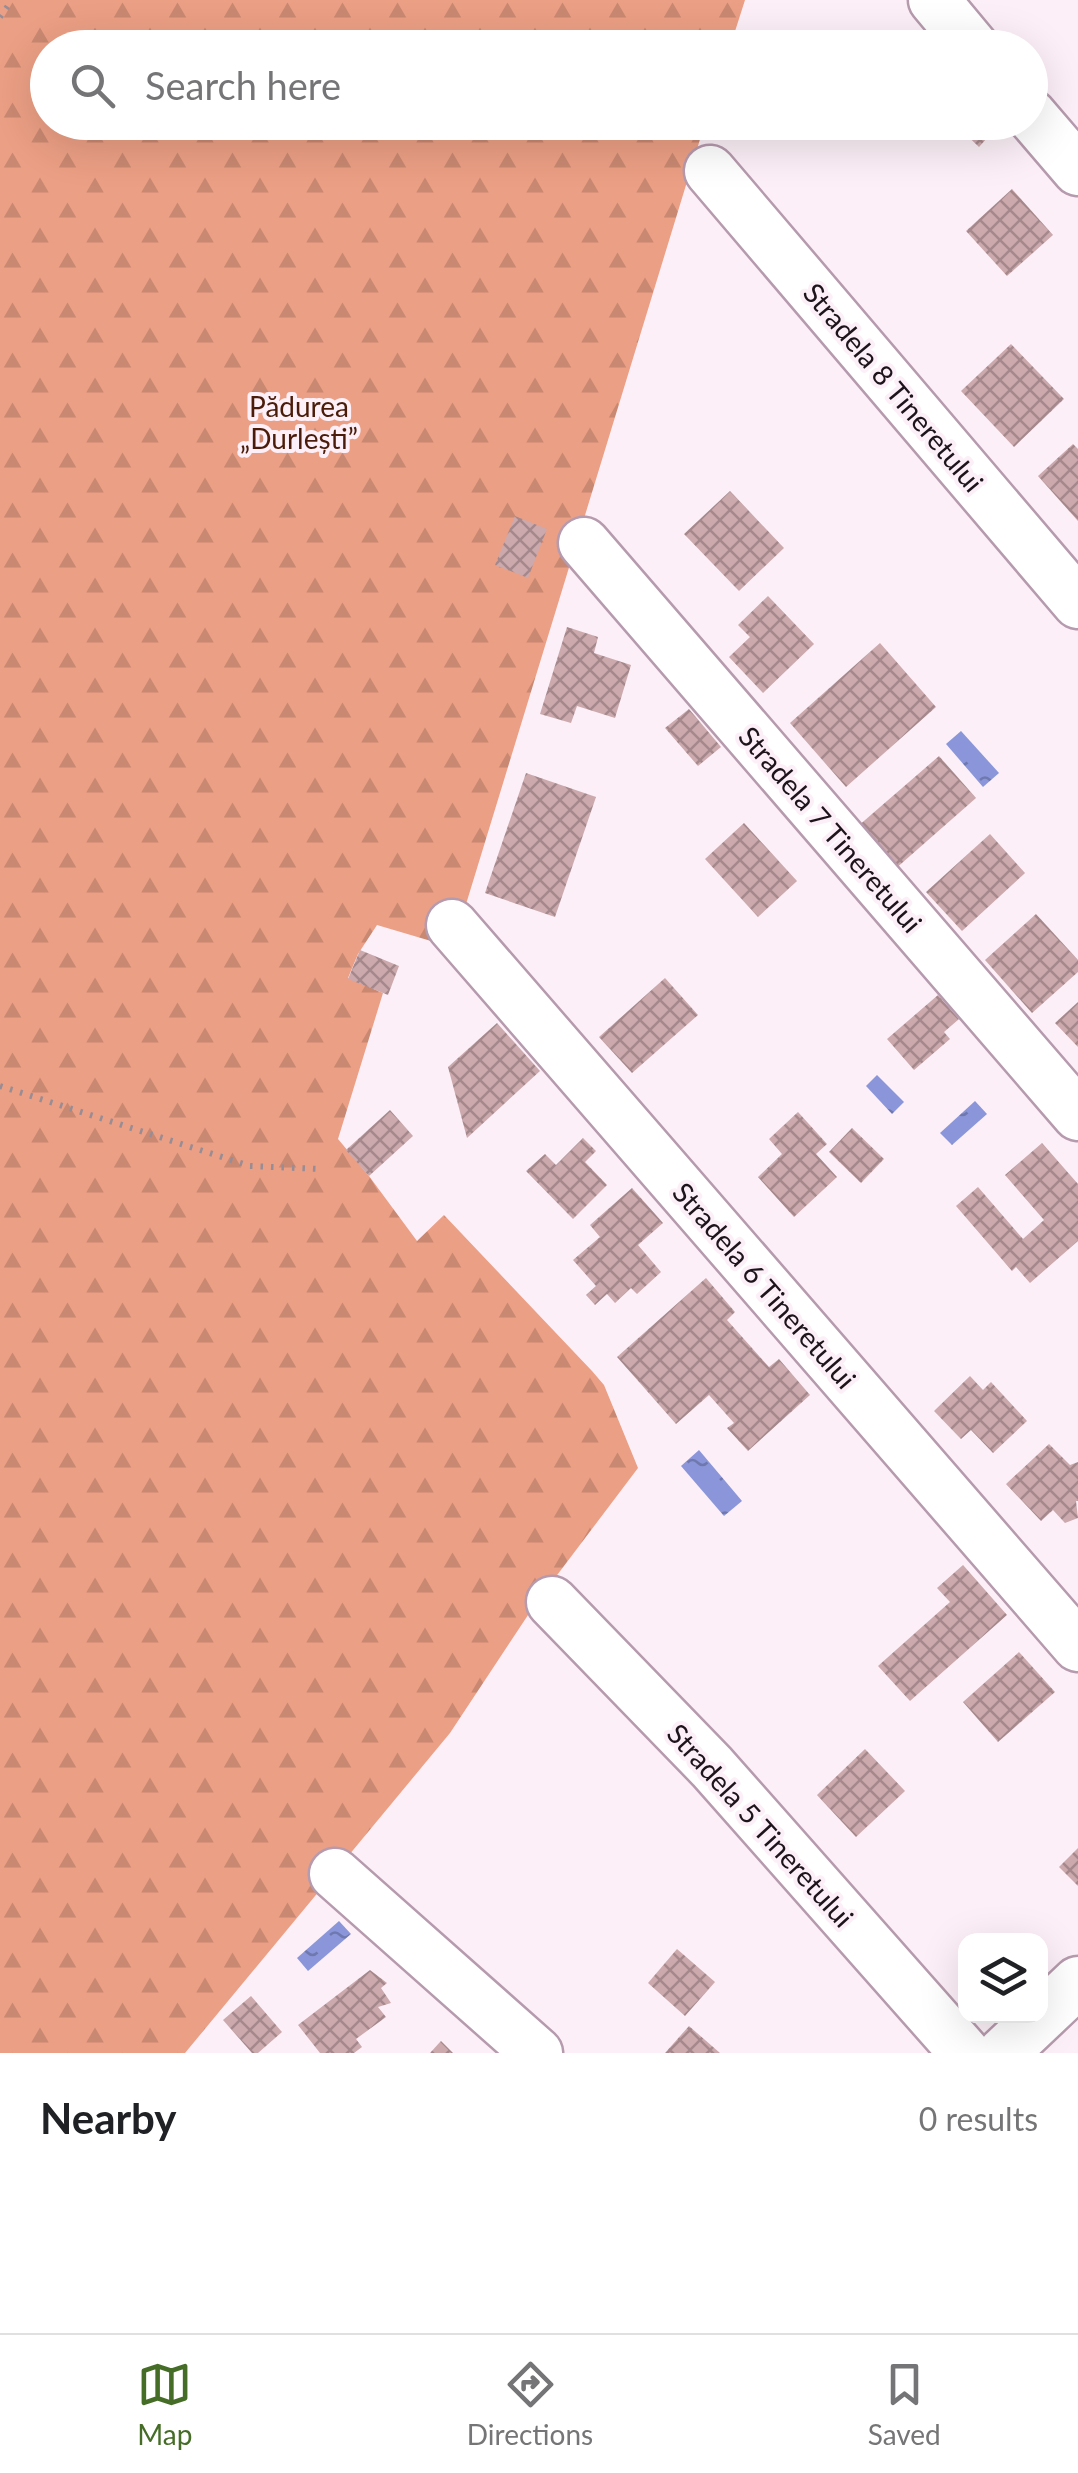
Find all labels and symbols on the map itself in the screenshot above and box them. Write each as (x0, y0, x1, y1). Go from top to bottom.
street label: Stradela 8 Tineretului (797, 276, 991, 498)
park label: Pădurea „Durlești” (240, 389, 358, 455)
street label: Stradela 7 Tineretului (732, 719, 930, 939)
street label: Stradela 6 Tineretului (666, 1175, 864, 1395)
street label: Stradela 5 Tineretului (661, 1716, 861, 1934)

